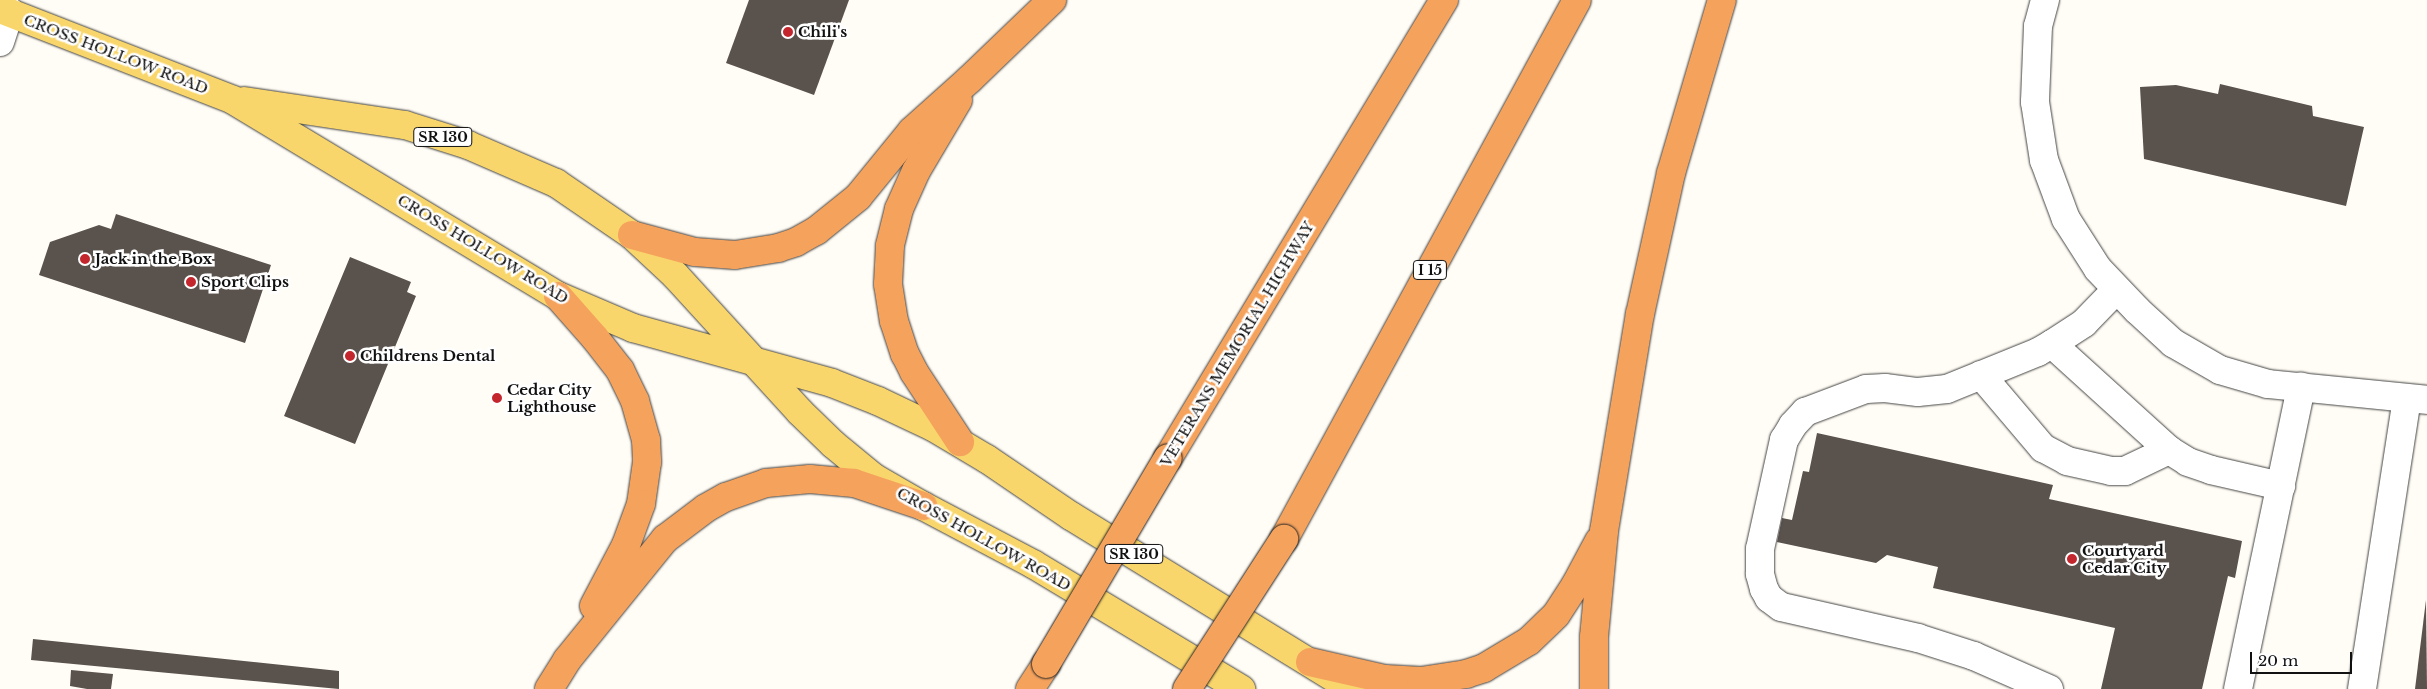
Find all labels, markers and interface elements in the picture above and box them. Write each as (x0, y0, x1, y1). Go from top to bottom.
street label: CROSS HOLLOW ROAD (21, 10, 211, 98)
place label: Chili's (798, 23, 847, 41)
marker: Chili's (782, 26, 794, 38)
road number: SR 130 (412, 125, 474, 148)
street label: CROSS HOLLOW ROAD (394, 191, 572, 307)
street label: VETERANS MEMORIAL HIGHWAY (1156, 218, 1318, 470)
place label: Jack in the Box (95, 250, 212, 268)
marker: Jack in the Box (79, 253, 91, 265)
road number: I 15 (1412, 258, 1448, 282)
place label: Sport Clips (201, 273, 289, 291)
marker: Sport Clips (185, 276, 197, 288)
place label: Childrens Dental (360, 347, 495, 365)
marker: Childrens Dental (344, 350, 356, 362)
place label: Cedar City Lighthouse (507, 380, 596, 415)
marker: Cedar City Lighthouse (491, 392, 503, 404)
street label: CROSS HOLLOW ROAD (894, 483, 1074, 595)
place label: Courtyard Cedar City (2082, 541, 2167, 576)
road number: SR 130 (1103, 542, 1165, 566)
marker: Courtyard Cedar City (2066, 553, 2078, 565)
scale bar (2252, 642, 2354, 674)
text: 20 m (2258, 651, 2298, 670)

